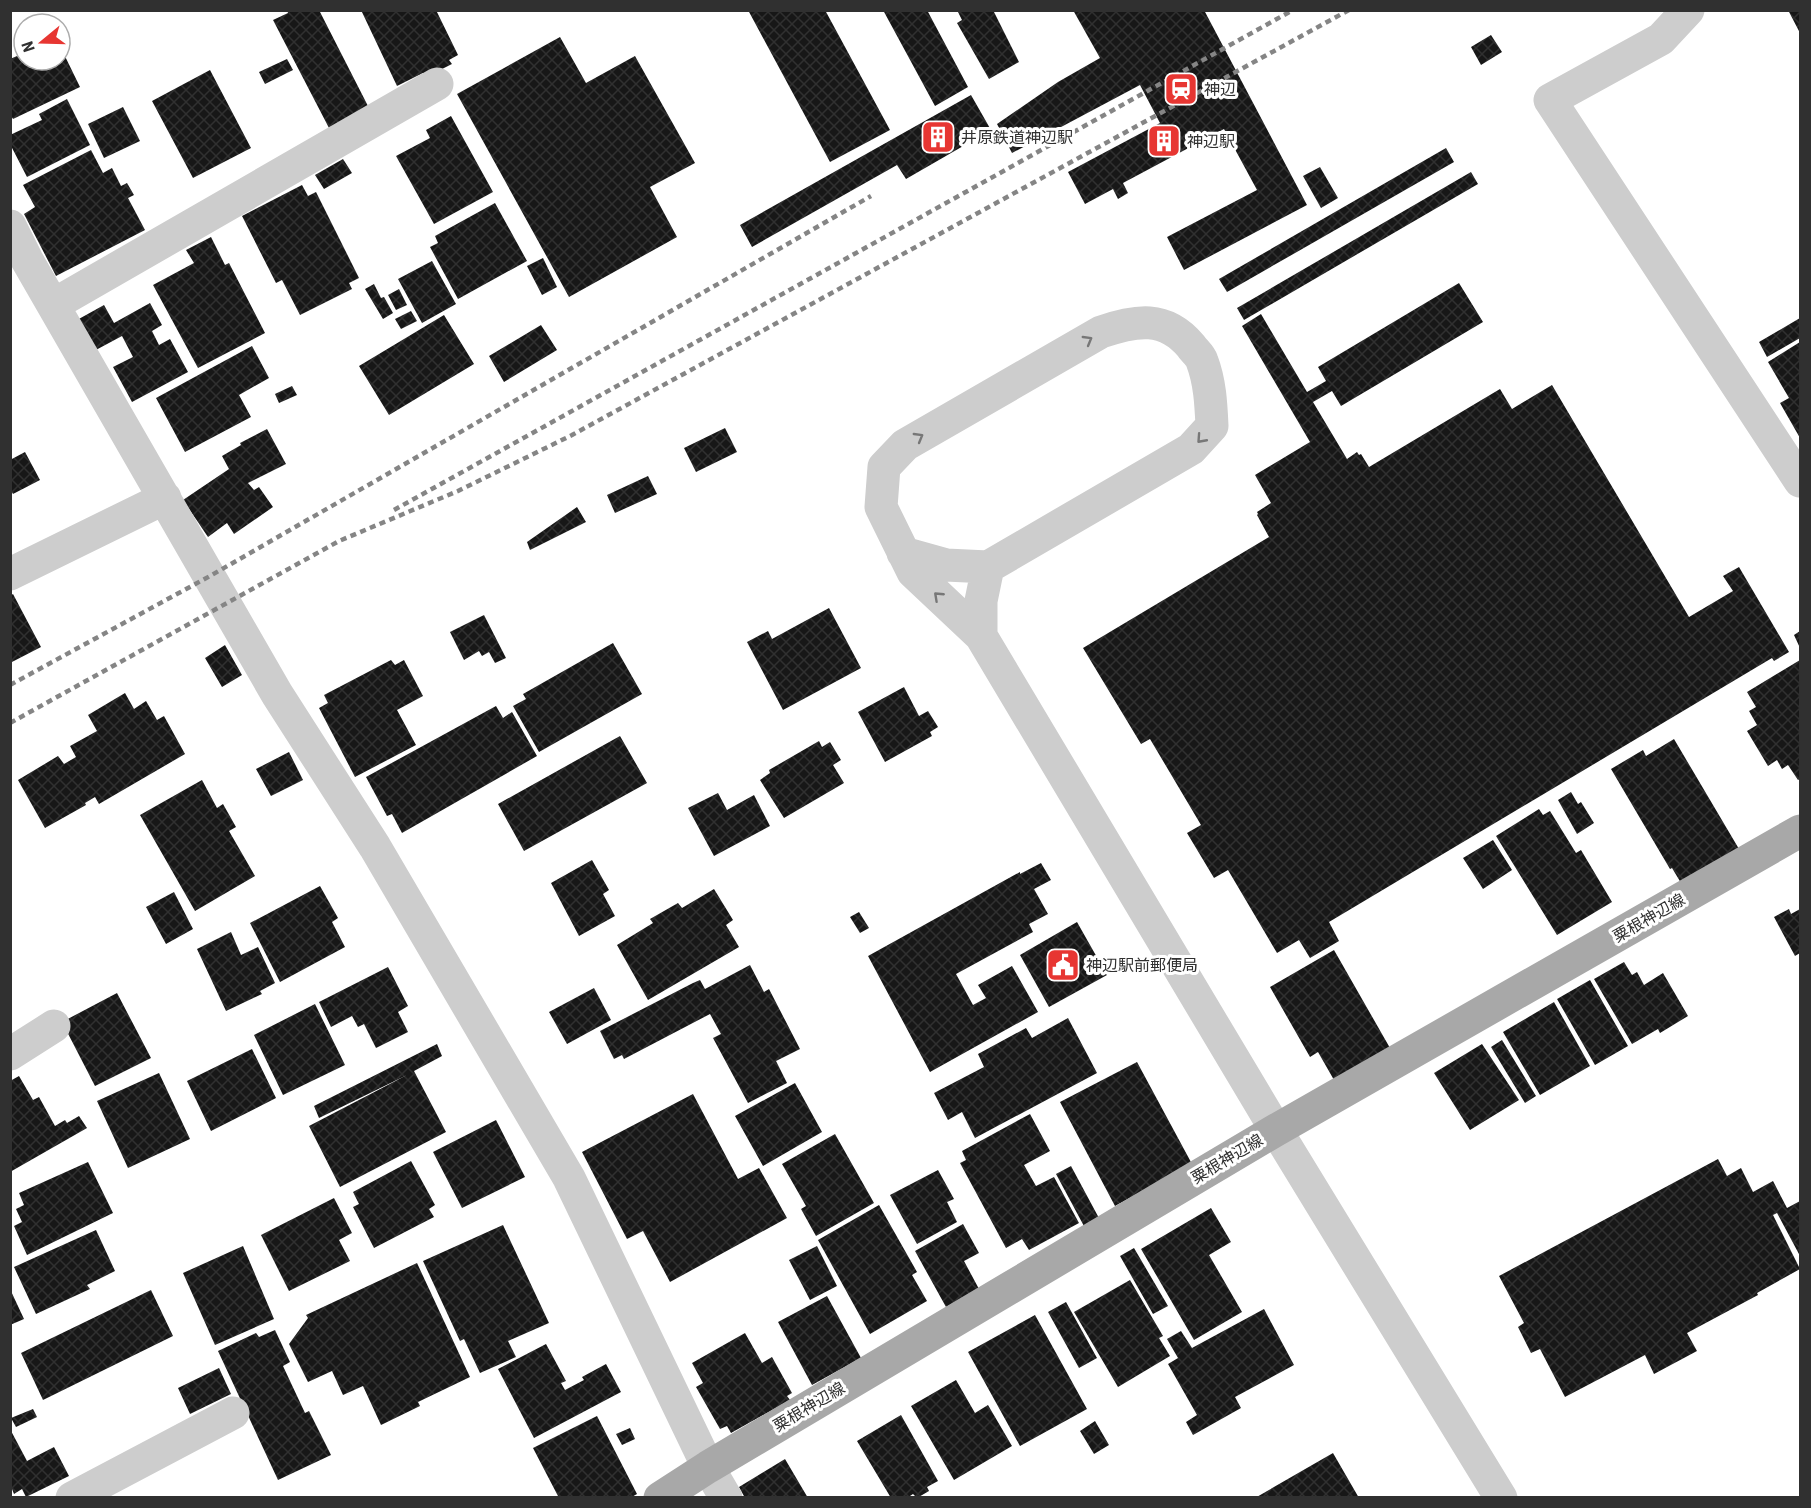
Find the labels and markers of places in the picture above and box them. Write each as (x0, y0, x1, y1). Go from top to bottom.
station icon: 神辺 (1163, 71, 1199, 107)
place label: 神辺 (1204, 80, 1236, 99)
building icon: 井原鉄道神辺駅 (920, 119, 956, 155)
building icon: 神辺駅 (1146, 123, 1182, 159)
place label: 井原鉄道神辺駅 (961, 128, 1073, 147)
place label: 神辺駅 (1187, 132, 1235, 151)
public building icon: 神辺駅前郵便局 (1045, 947, 1081, 983)
place label: 神辺駅前郵便局 (1086, 956, 1198, 975)

